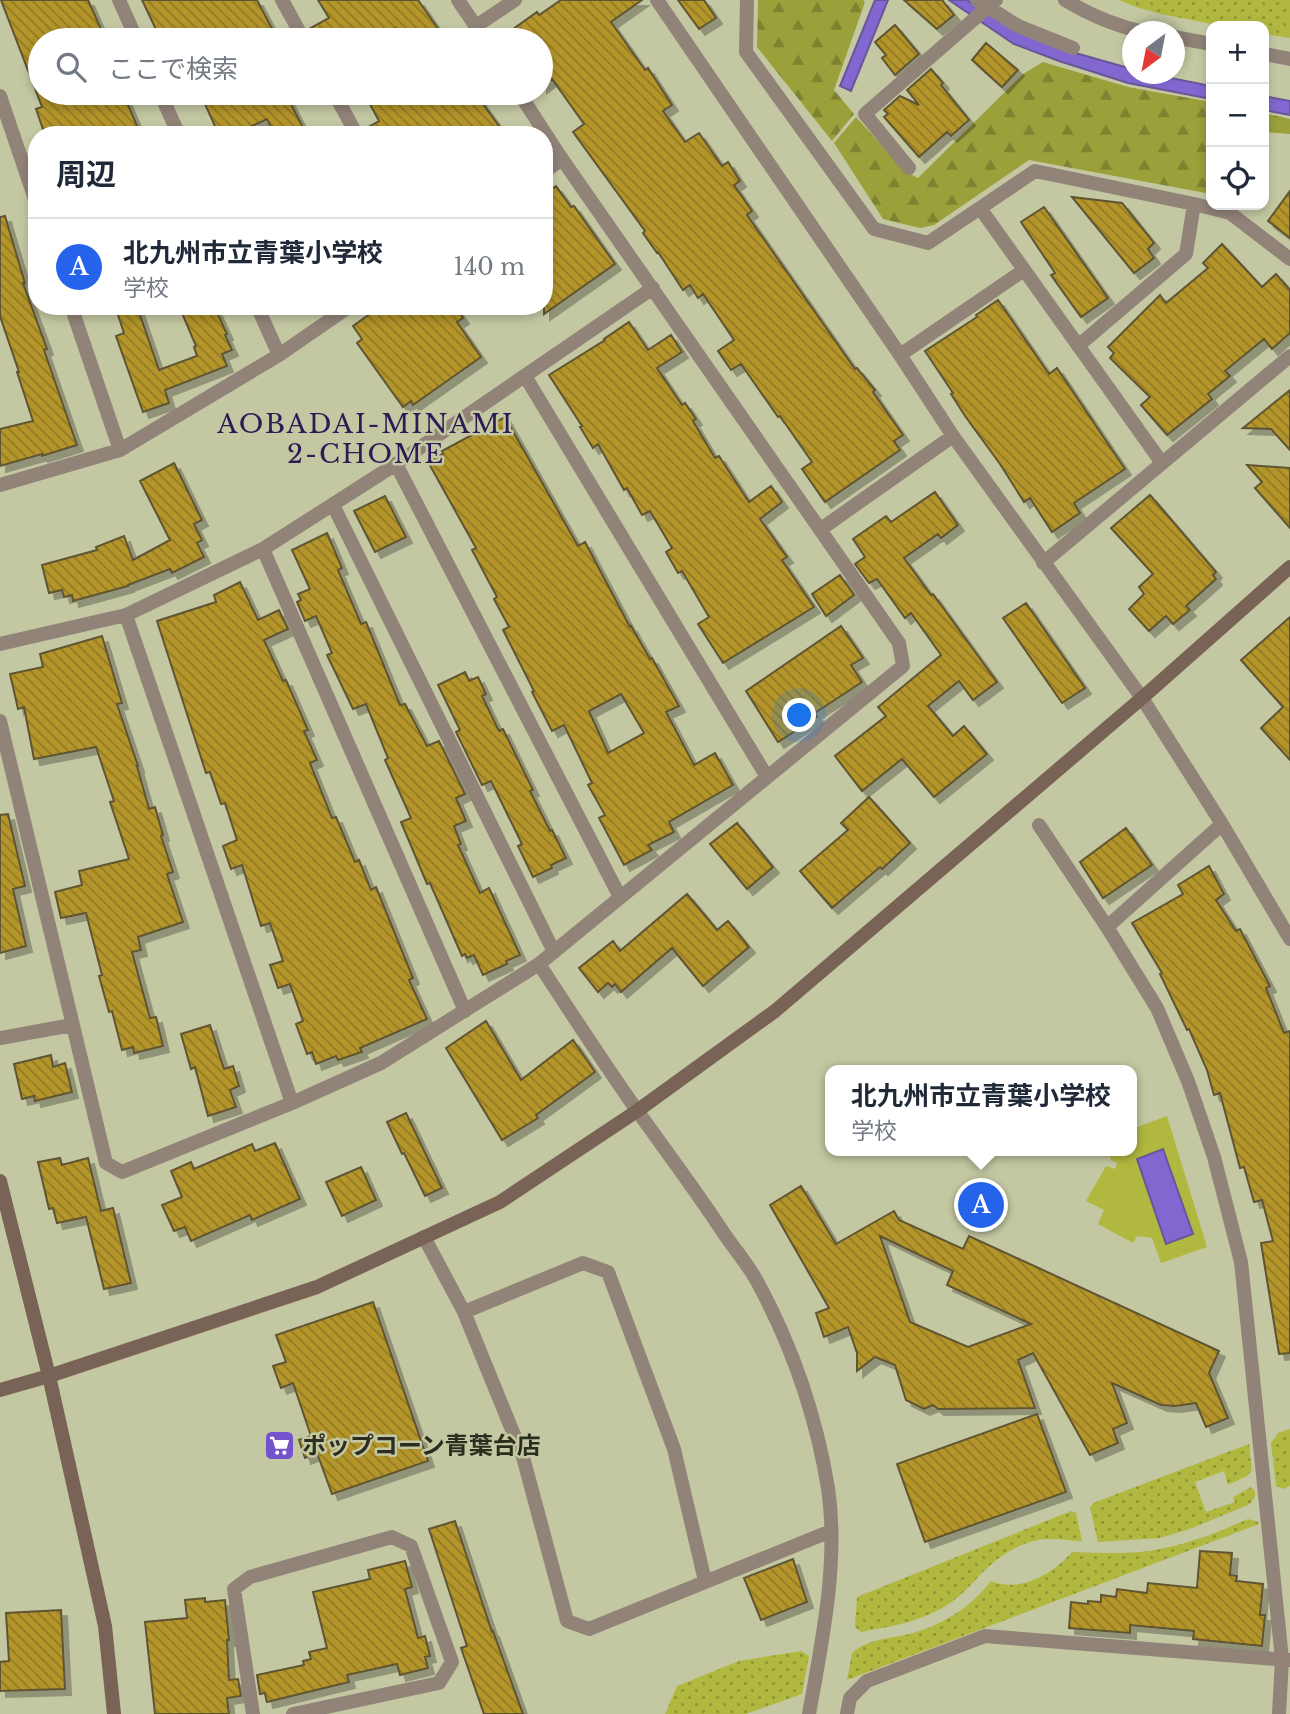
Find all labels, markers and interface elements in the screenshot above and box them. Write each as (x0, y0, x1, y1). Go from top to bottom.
north arrow (1122, 21, 1185, 84)
map controls (1206, 21, 1269, 210)
button: + (1206, 21, 1269, 84)
search box (28, 28, 553, 105)
icon: search (52, 48, 90, 86)
text: ここで検索 (108, 53, 238, 85)
button: − (1206, 84, 1269, 147)
button: locate (1206, 147, 1269, 210)
text: 周辺 (56, 156, 116, 193)
text: 北九州市立青葉小学校 (123, 237, 383, 269)
text: A (70, 253, 88, 281)
text: 140 m (454, 253, 525, 281)
text: 学校 (123, 274, 169, 302)
district label: AOBADAI-MINAMI 2-CHOME (216, 408, 515, 470)
your location (782, 698, 816, 732)
popup (825, 1065, 1137, 1156)
text: 北九州市立青葉小学校 (851, 1080, 1111, 1112)
text: 学校 (851, 1117, 897, 1145)
pin: A (958, 1179, 1004, 1231)
supermarket icon: ポップコーン青葉台店 (262, 1428, 296, 1462)
place label: ポップコーン青葉台店 (302, 1431, 541, 1460)

